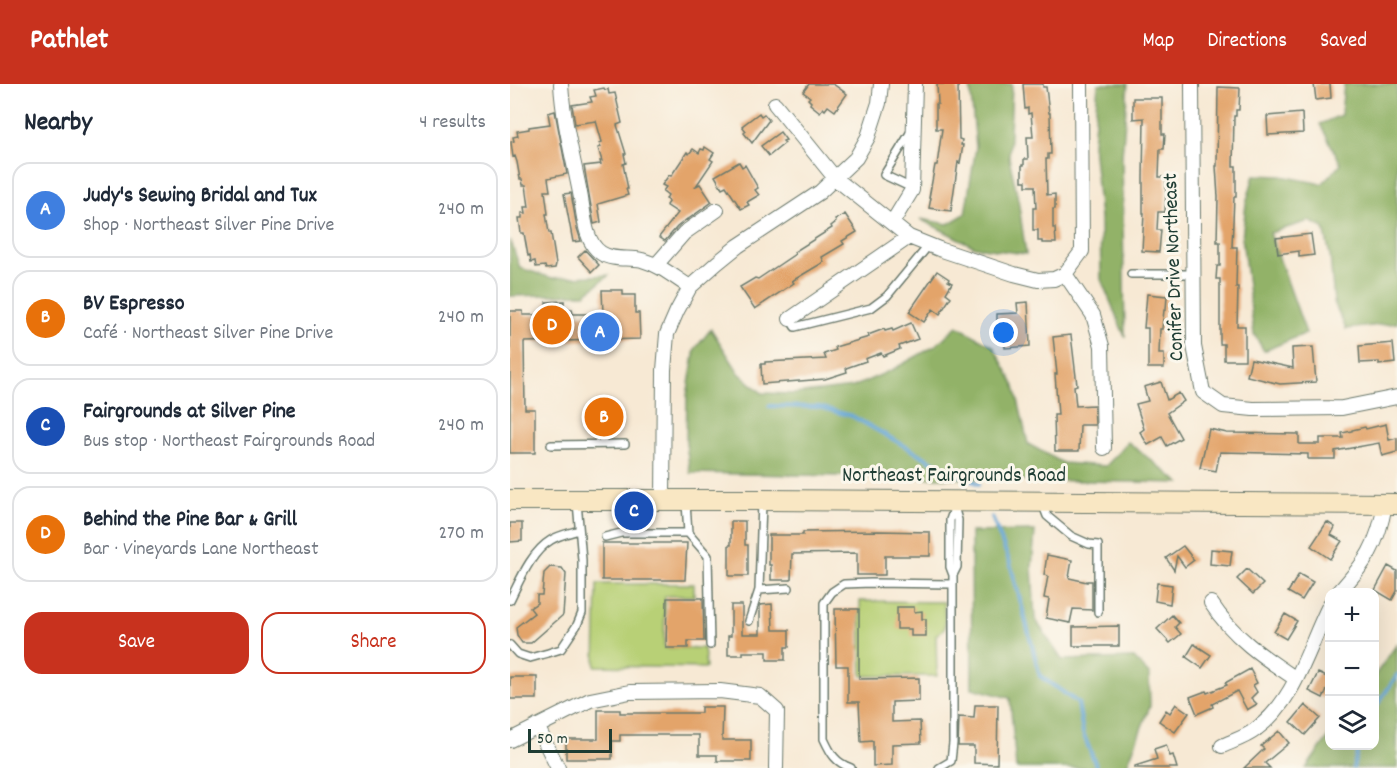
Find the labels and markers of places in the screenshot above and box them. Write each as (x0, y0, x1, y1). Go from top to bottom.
pin: D (532, 302, 572, 348)
pin: A (580, 310, 620, 354)
pin: B (584, 394, 623, 440)
pin: C (614, 488, 654, 534)

